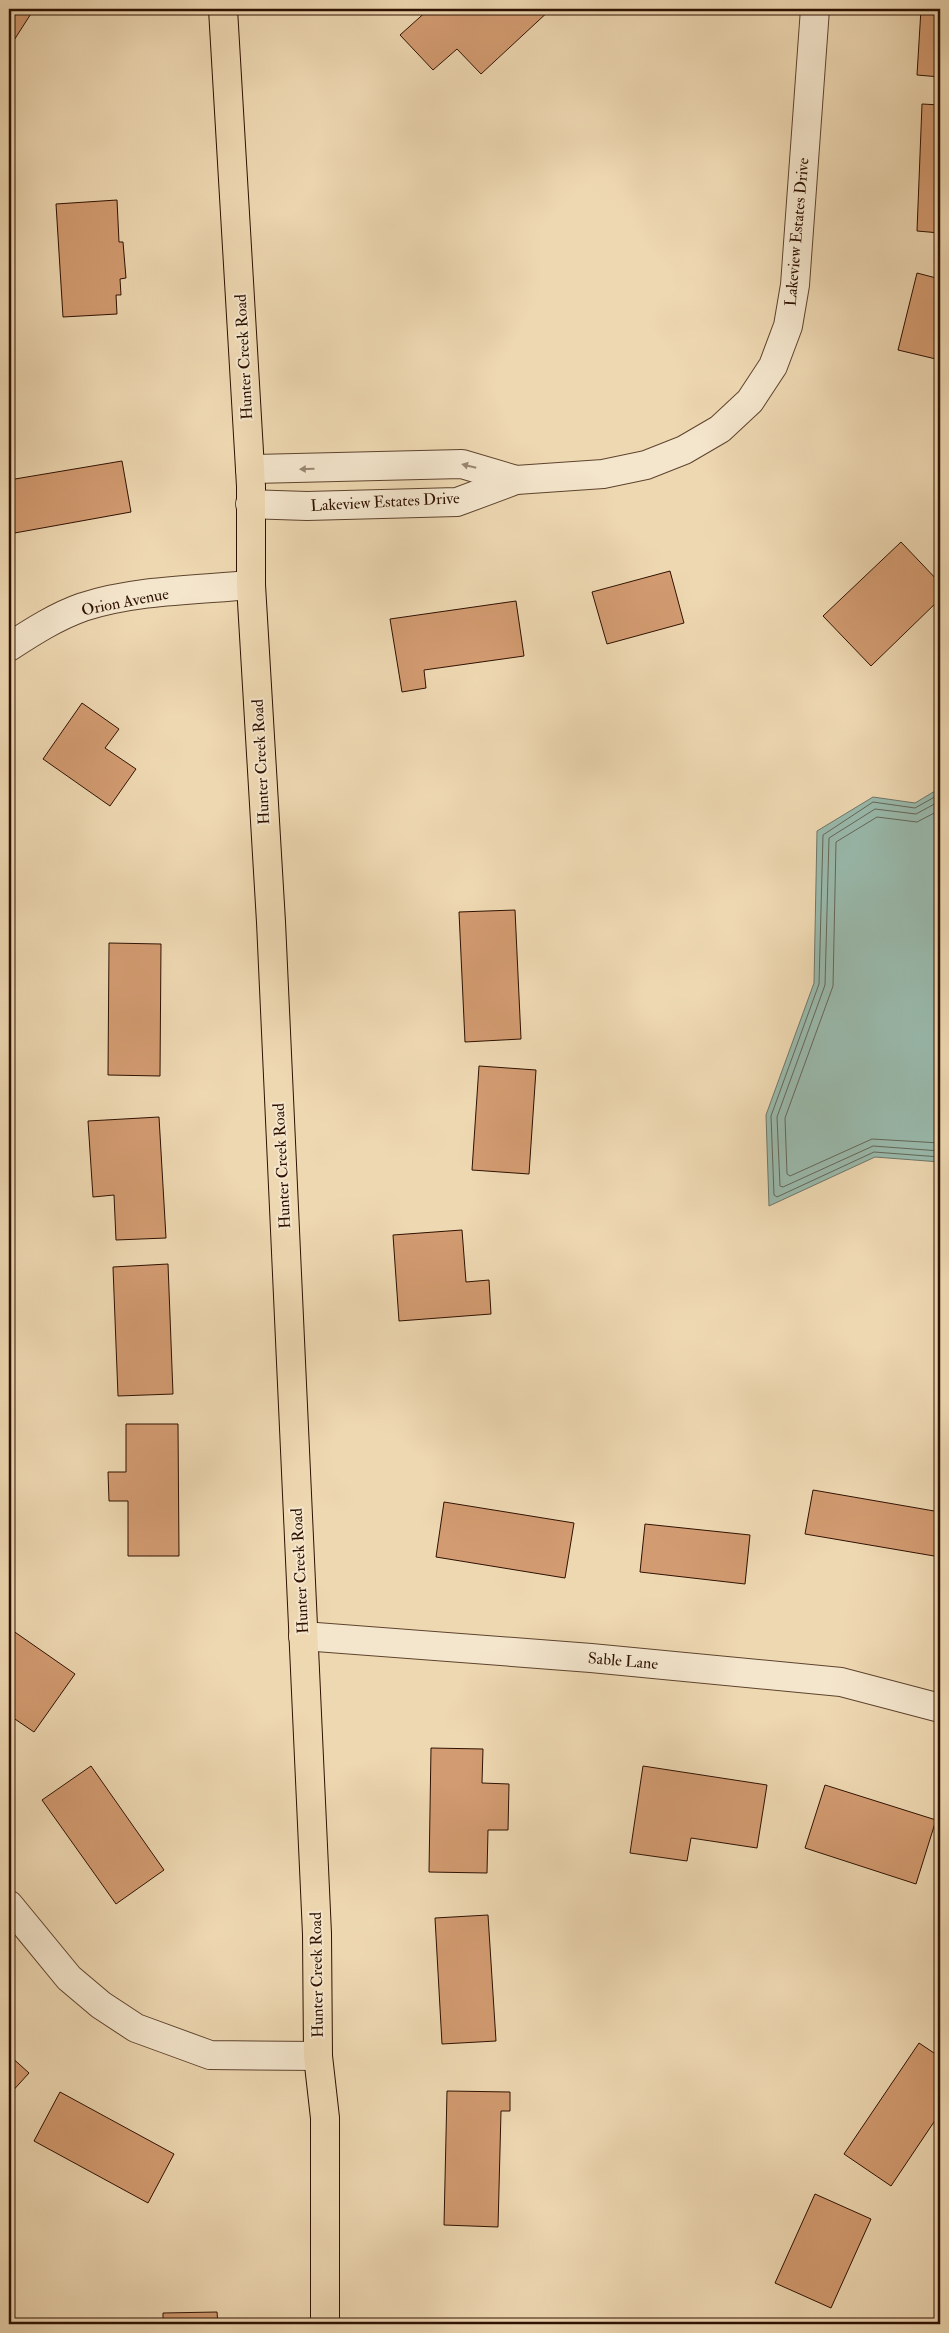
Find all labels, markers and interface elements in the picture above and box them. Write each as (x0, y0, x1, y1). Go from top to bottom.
street label: Lakeview Estates Drive (781, 156, 813, 307)
street label: Hunter Creek Road (231, 293, 257, 420)
one-way arrow (461, 462, 476, 470)
one-way arrow (299, 465, 315, 473)
street label: Lakeview Estates Drive (310, 488, 460, 516)
street label: Orion Avenue (80, 584, 171, 620)
street label: Hunter Creek Road (248, 698, 274, 825)
street label: Hunter Creek Road (269, 1102, 295, 1229)
street label: Hunter Creek Road (287, 1507, 313, 1634)
street label: Sable Lane (587, 1648, 659, 1674)
street label: Hunter Creek Road (306, 1912, 328, 2038)

